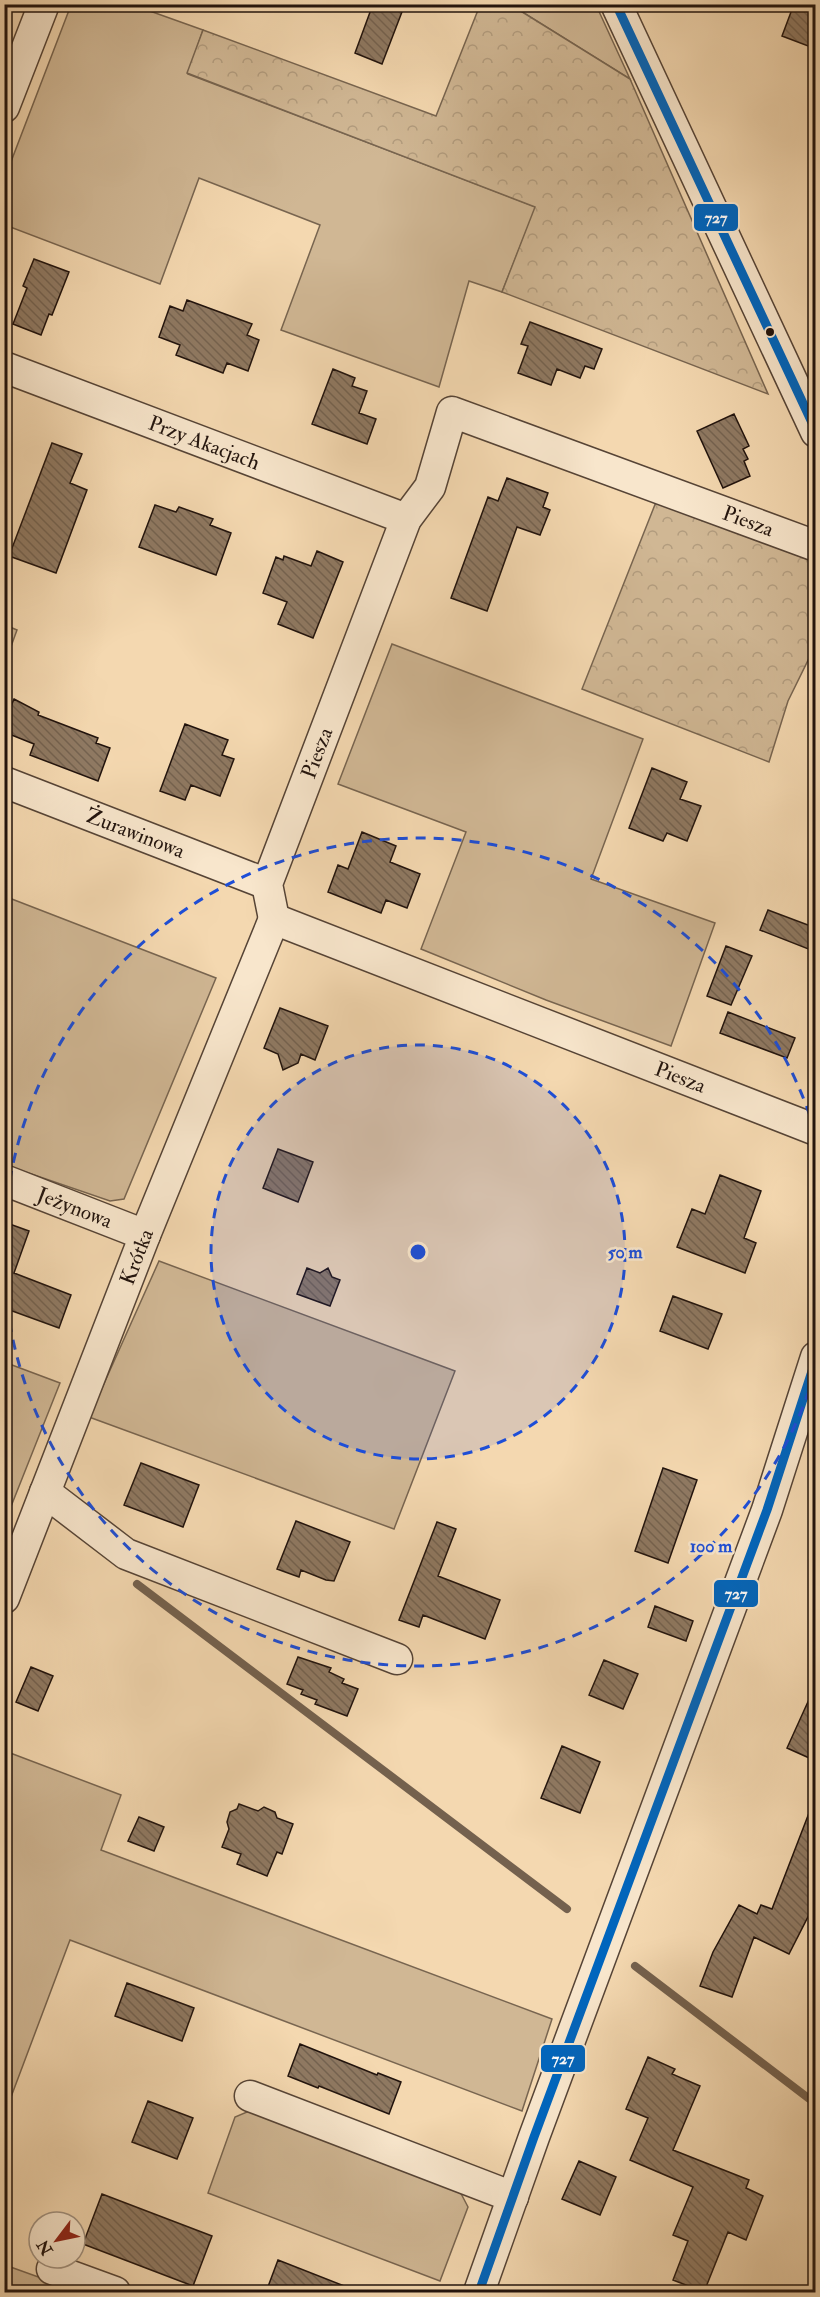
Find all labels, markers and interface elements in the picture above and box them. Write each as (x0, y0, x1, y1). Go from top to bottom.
line badge: 727 (693, 203, 739, 232)
text: 727 (705, 208, 728, 228)
unlabelled marker (764, 326, 776, 338)
street label: Przy Akacjach (144, 410, 264, 476)
street label: Piesza (719, 500, 778, 543)
street label: Piesza (295, 723, 339, 782)
street label: Żurawinowa (82, 802, 189, 865)
street label: Piesza (651, 1056, 710, 1100)
street label: Jeżynowa (32, 1181, 117, 1235)
street label: Krótka (114, 1225, 160, 1289)
text: 50 m (608, 1241, 643, 1264)
centre of rings (408, 1242, 428, 1262)
text: 100 m (690, 1535, 733, 1558)
line badge: 727 (713, 1579, 759, 1608)
text: 727 (725, 1584, 748, 1604)
line badge: 727 (540, 2044, 586, 2073)
text: 727 (552, 2049, 575, 2069)
north arrow (27, 2210, 87, 2270)
text: N (32, 2235, 58, 2260)

